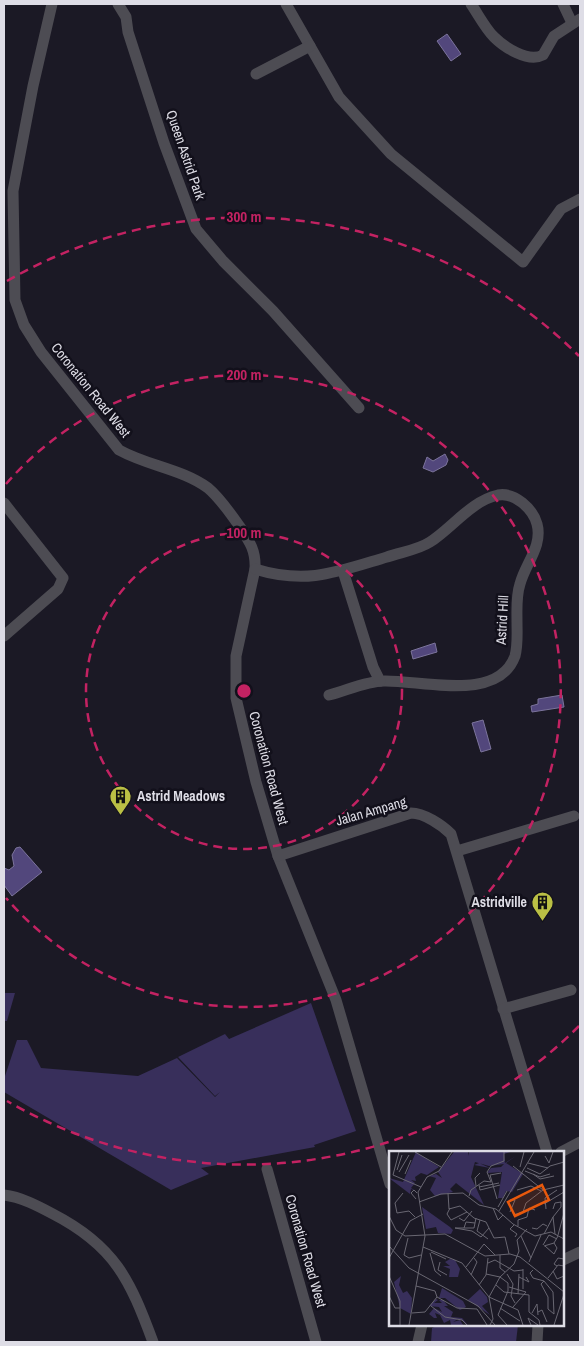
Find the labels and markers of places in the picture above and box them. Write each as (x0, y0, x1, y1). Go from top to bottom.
centre of rings (235, 682, 253, 700)
building icon: Astrid Meadows (109, 784, 133, 815)
place label: Astrid Meadows (137, 787, 225, 805)
building icon: Astridville (531, 890, 555, 921)
place label: Astridville (471, 893, 527, 911)

